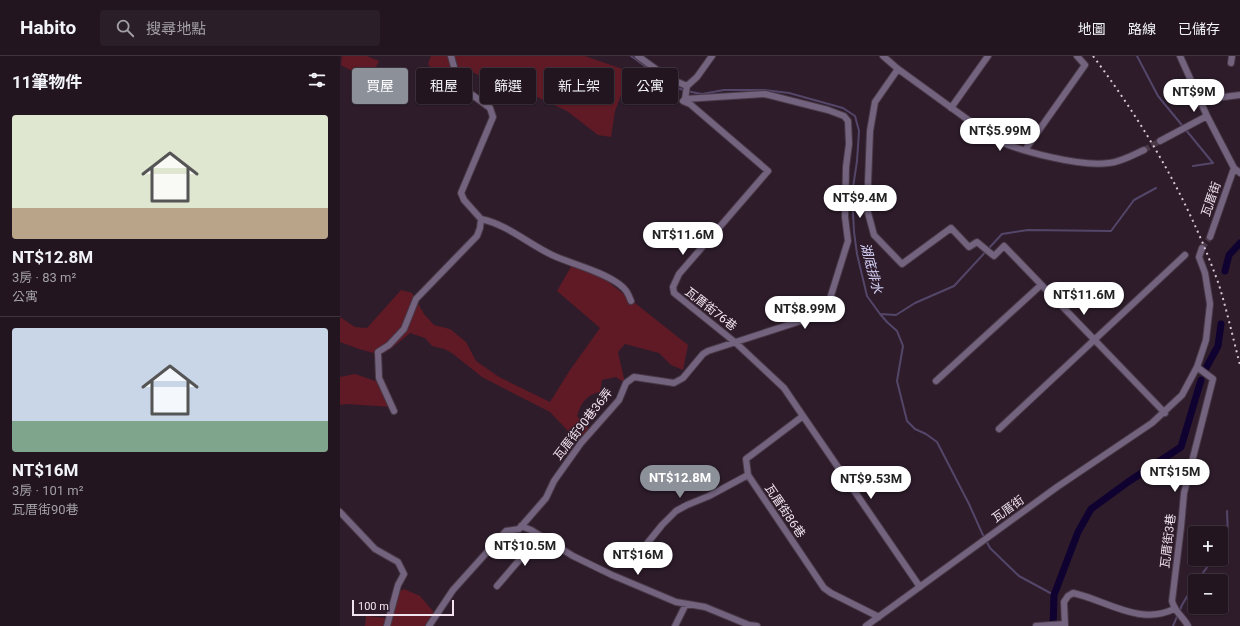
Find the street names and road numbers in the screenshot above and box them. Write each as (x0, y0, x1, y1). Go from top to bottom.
street label: 瓦厝街 (1199, 180, 1223, 218)
street label: 瓦厝街76巷 (682, 285, 740, 333)
street label: 瓦厝街90巷36弄 (551, 385, 615, 463)
street label: 瓦厝街86巷 (762, 482, 808, 540)
street label: 瓦厝街 (989, 493, 1027, 525)
street label: 瓦厝街3巷 (1158, 513, 1178, 569)

